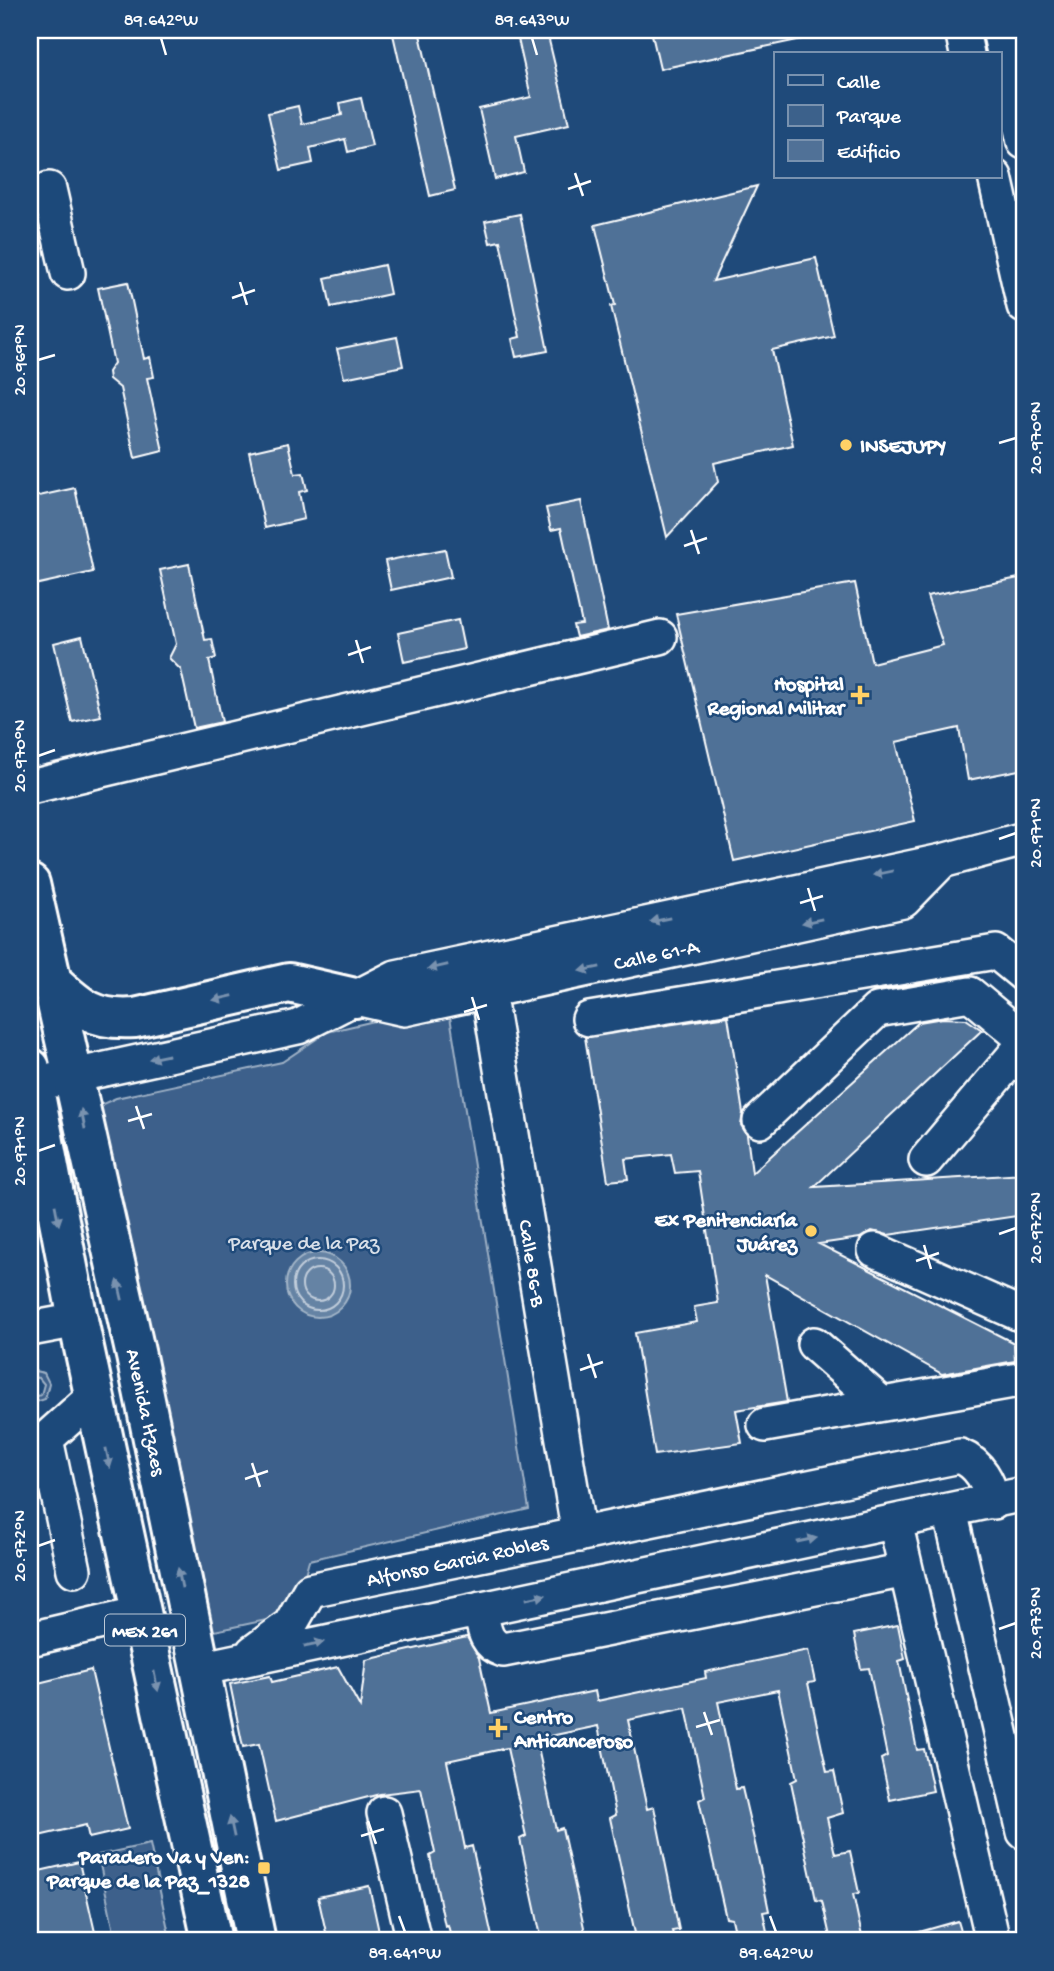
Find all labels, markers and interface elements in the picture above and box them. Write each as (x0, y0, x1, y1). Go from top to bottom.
text: 89.642°W (124, 11, 198, 32)
text: 89.643°W (495, 11, 569, 32)
legend (774, 52, 1002, 178)
text: Calle (837, 72, 881, 97)
text: Parque (836, 106, 902, 131)
text: Edificio (837, 142, 901, 167)
text: 20.969°N (11, 324, 32, 396)
text: 20.970°N (1027, 401, 1048, 475)
place label: INSEJUPY (860, 436, 946, 461)
marker: INSEJUPY (838, 437, 854, 453)
place label: Hospital Regional Militar (707, 674, 847, 723)
marker: Hospital Regional Militar (850, 685, 870, 705)
text: 20.970°N (11, 719, 32, 793)
text: 20.971°N (1027, 798, 1048, 868)
one-way arrow (872, 868, 894, 879)
one-way arrow (649, 914, 671, 925)
one-way arrow (801, 915, 823, 926)
street label: Calle 61-A (612, 936, 703, 979)
one-way arrow (427, 962, 449, 973)
one-way arrow (579, 963, 601, 974)
one-way arrow (212, 993, 234, 1004)
one-way arrow (148, 1051, 170, 1062)
one-way arrow (77, 1108, 88, 1130)
text: 20.971°N (11, 1116, 32, 1186)
text: 20.972°N (1027, 1192, 1048, 1264)
one-way arrow (52, 1204, 63, 1226)
place label: Ex Penitenciaría Juárez (655, 1210, 799, 1259)
street label: Calle 86-B (510, 1218, 549, 1310)
marker: Ex Penitenciaría Juárez (803, 1223, 819, 1239)
park label: Parque de la Paz (228, 1233, 380, 1258)
one-way arrow (115, 1279, 126, 1301)
street label: Avenida Itzaes (118, 1347, 169, 1480)
one-way arrow (102, 1447, 113, 1469)
text: 20.972°N (11, 1510, 32, 1582)
street label: Alfonso Garcia Robles (365, 1532, 552, 1595)
one-way arrow (796, 1534, 818, 1545)
one-way arrow (175, 1567, 186, 1589)
text: 20.973°N (1027, 1587, 1048, 1659)
one-way arrow (525, 1591, 547, 1602)
road number: MEX 261 (105, 1614, 185, 1646)
one-way arrow (303, 1638, 325, 1649)
one-way arrow (150, 1670, 161, 1692)
place label: Centro Anticanceroso (513, 1707, 633, 1756)
marker: Centro Anticanceroso (488, 1718, 508, 1738)
one-way arrow (227, 1815, 238, 1837)
place label: Paradero Va y Ven: Parque de la Paz_1328 (46, 1847, 250, 1896)
marker: Paradero Va y Ven: Parque de la Paz_1328 (256, 1860, 272, 1876)
text: 89.641°W (369, 1944, 441, 1965)
text: 89.642°W (739, 1944, 813, 1965)

